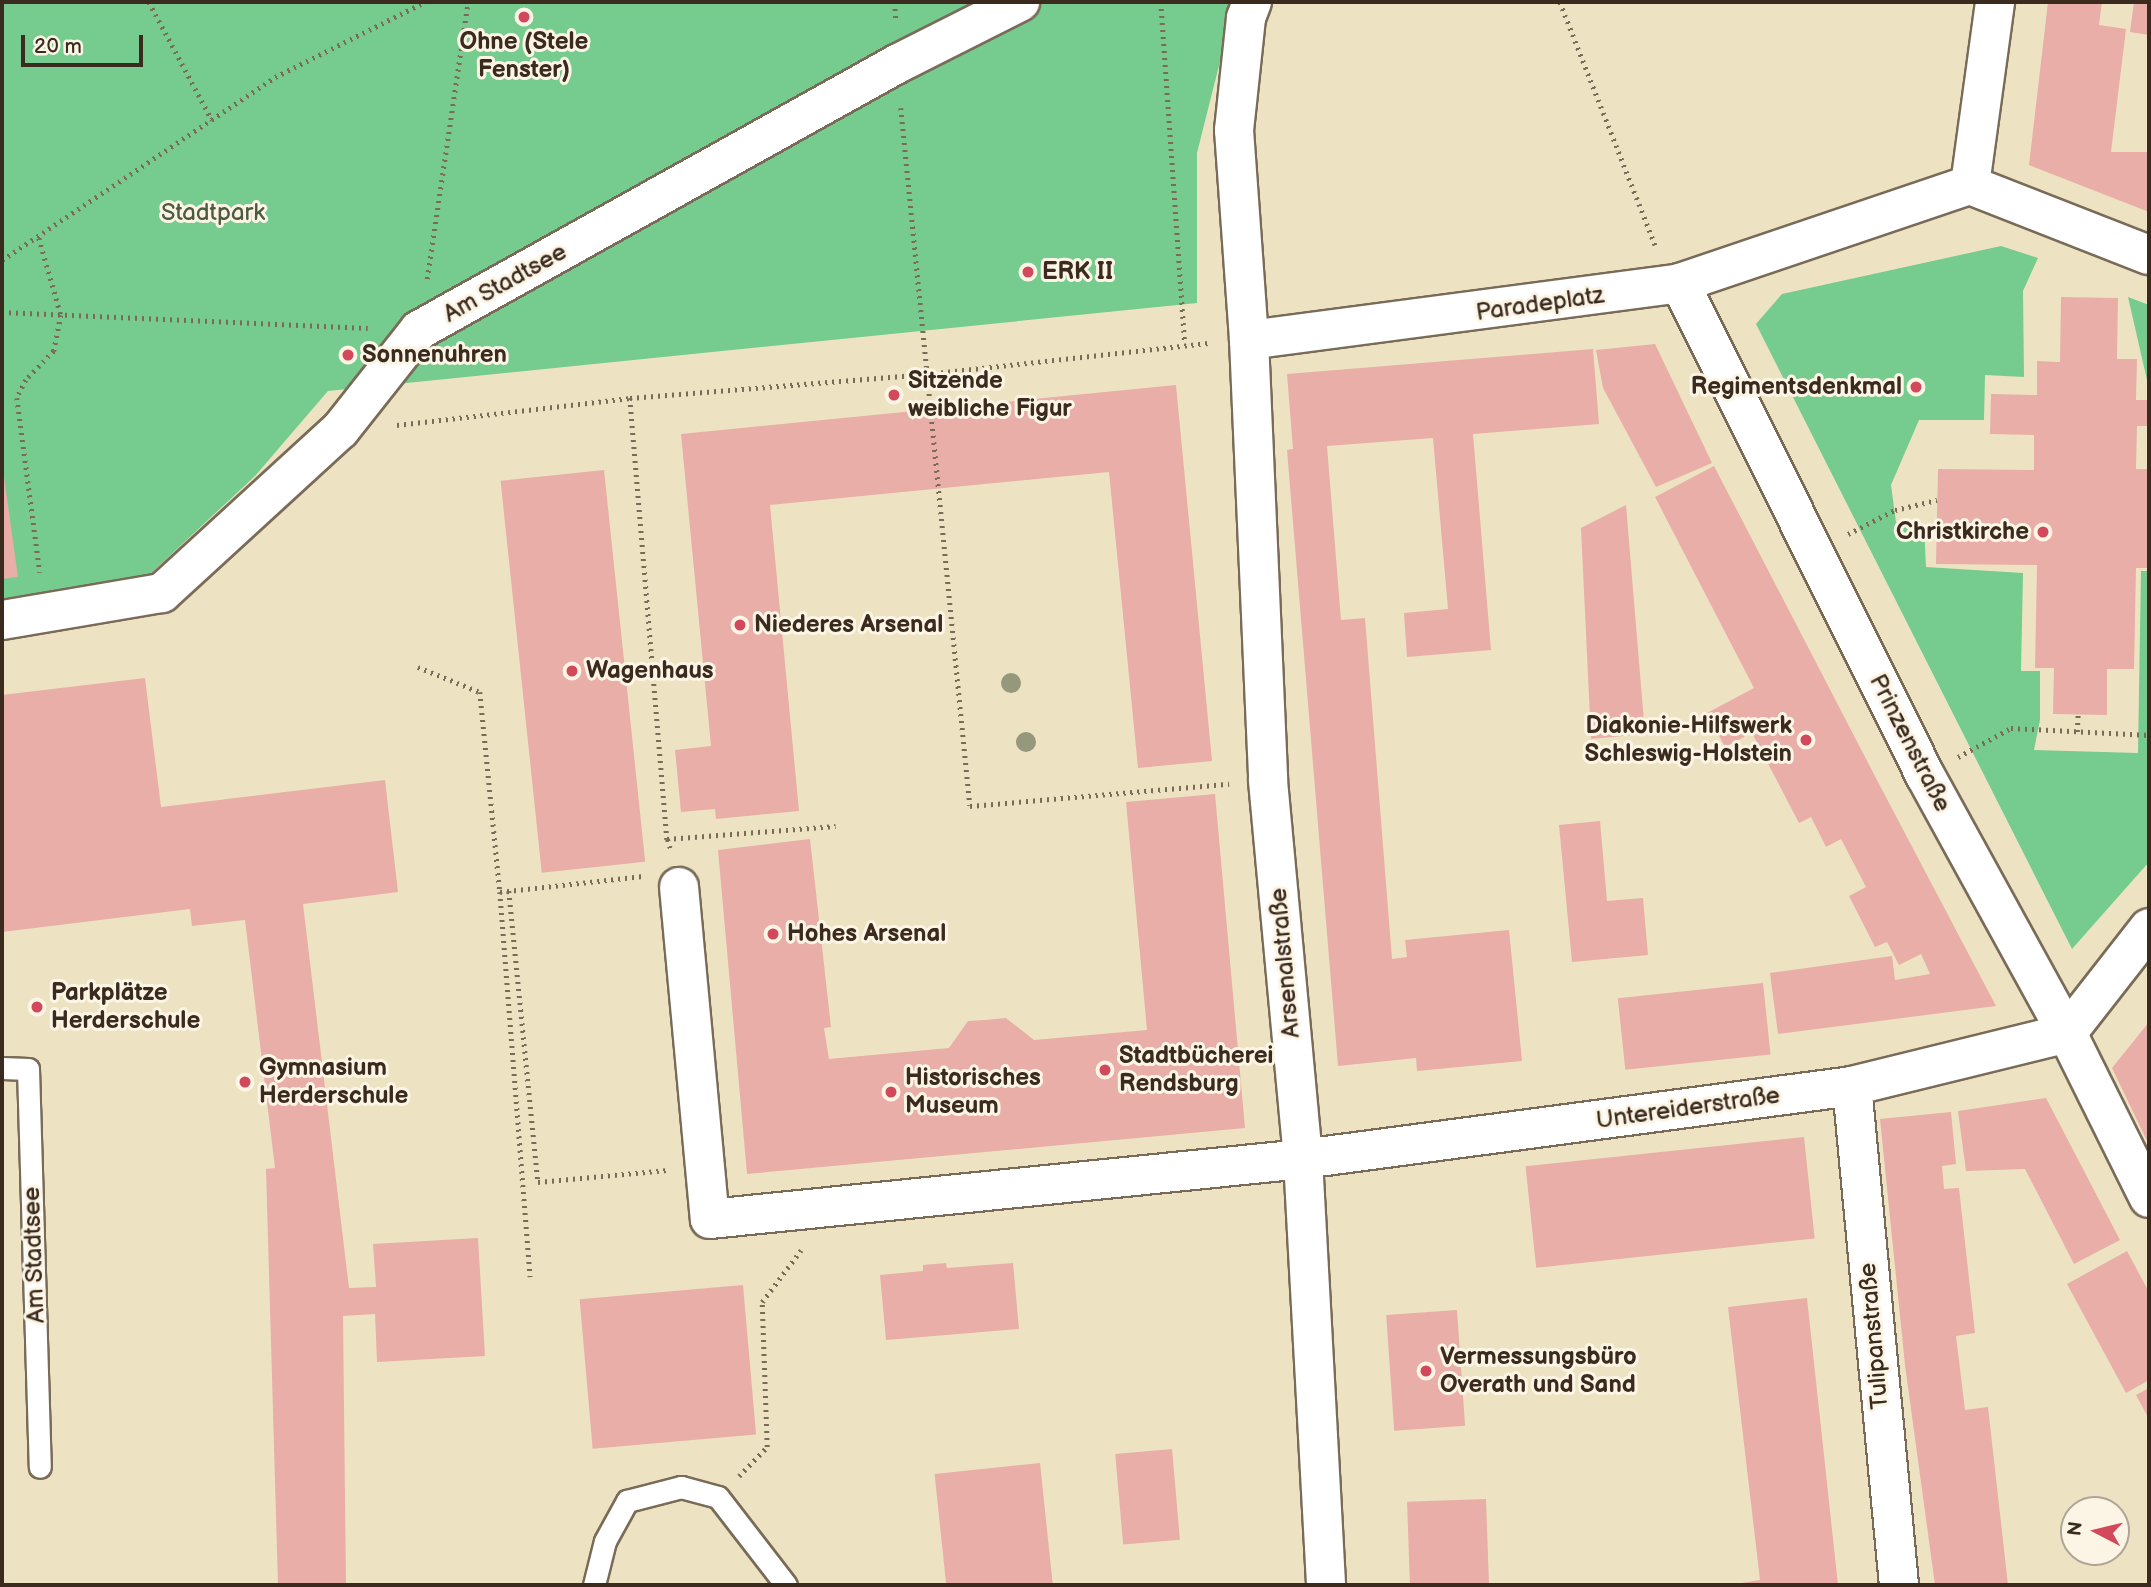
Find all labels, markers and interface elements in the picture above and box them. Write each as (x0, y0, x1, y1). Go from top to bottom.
marker: Ohne (Stele Fenster) (516, 9, 532, 25)
scale bar (24, 21, 147, 65)
place label: Ohne (Stele Fenster) (460, 28, 588, 84)
text: 20 m (34, 34, 82, 59)
park label: Stadtpark (161, 199, 265, 227)
street label: Am Stadtsee (438, 237, 572, 329)
place label: ERK II (1042, 258, 1113, 286)
marker: ERK II (1020, 264, 1036, 280)
street label: Paradeplatz (1474, 281, 1606, 327)
place label: Sonnenuhren (362, 341, 507, 369)
marker: Sonnenuhren (340, 347, 356, 363)
place label: Sitzende weibliche Figur (908, 367, 1072, 423)
place label: Regimentsdenkmal (1691, 373, 1902, 401)
marker: Regimentsdenkmal (1908, 379, 1924, 395)
marker: Sitzende weibliche Figur (886, 387, 902, 403)
place label: Christkirche (1896, 518, 2029, 546)
marker: Christkirche (2035, 524, 2051, 540)
place label: Niederes Arsenal (754, 611, 943, 639)
marker: Niederes Arsenal (732, 617, 748, 633)
place label: Wagenhaus (586, 657, 714, 685)
marker: Wagenhaus (564, 663, 580, 679)
street label: Prinzenstraße (1863, 669, 1957, 817)
place label: Diakonie-Hilfswerk Schleswig-Holstein (1585, 712, 1792, 768)
marker: Diakonie-Hilfswerk Schleswig-Holstein (1798, 732, 1814, 748)
street label: Arsenalstraße (1264, 887, 1306, 1039)
place label: Hohes Arsenal (787, 920, 946, 948)
marker: Hohes Arsenal (765, 926, 781, 942)
place label: Parkplätze Herderschule (51, 979, 200, 1035)
marker: Parkplätze Herderschule (29, 999, 45, 1015)
place label: Stadtbücherei Rendsburg (1119, 1042, 1273, 1098)
place label: Gymnasium Herderschule (259, 1054, 408, 1110)
marker: Stadtbücherei Rendsburg (1097, 1062, 1113, 1078)
place label: Historisches Museum (905, 1064, 1041, 1120)
marker: Gymnasium Herderschule (237, 1074, 253, 1090)
street label: Untereiderstraße (1594, 1081, 1782, 1135)
marker: Historisches Museum (883, 1084, 899, 1100)
street label: Am Stadtsee (17, 1186, 51, 1324)
street label: Tulipanstraße (1853, 1262, 1895, 1410)
place label: Vermessungsbüro Overath und Sand (1440, 1343, 1637, 1399)
marker: Vermessungsbüro Overath und Sand (1418, 1363, 1434, 1379)
north arrow (2060, 1496, 2130, 1566)
text: N (2063, 1520, 2088, 1537)

